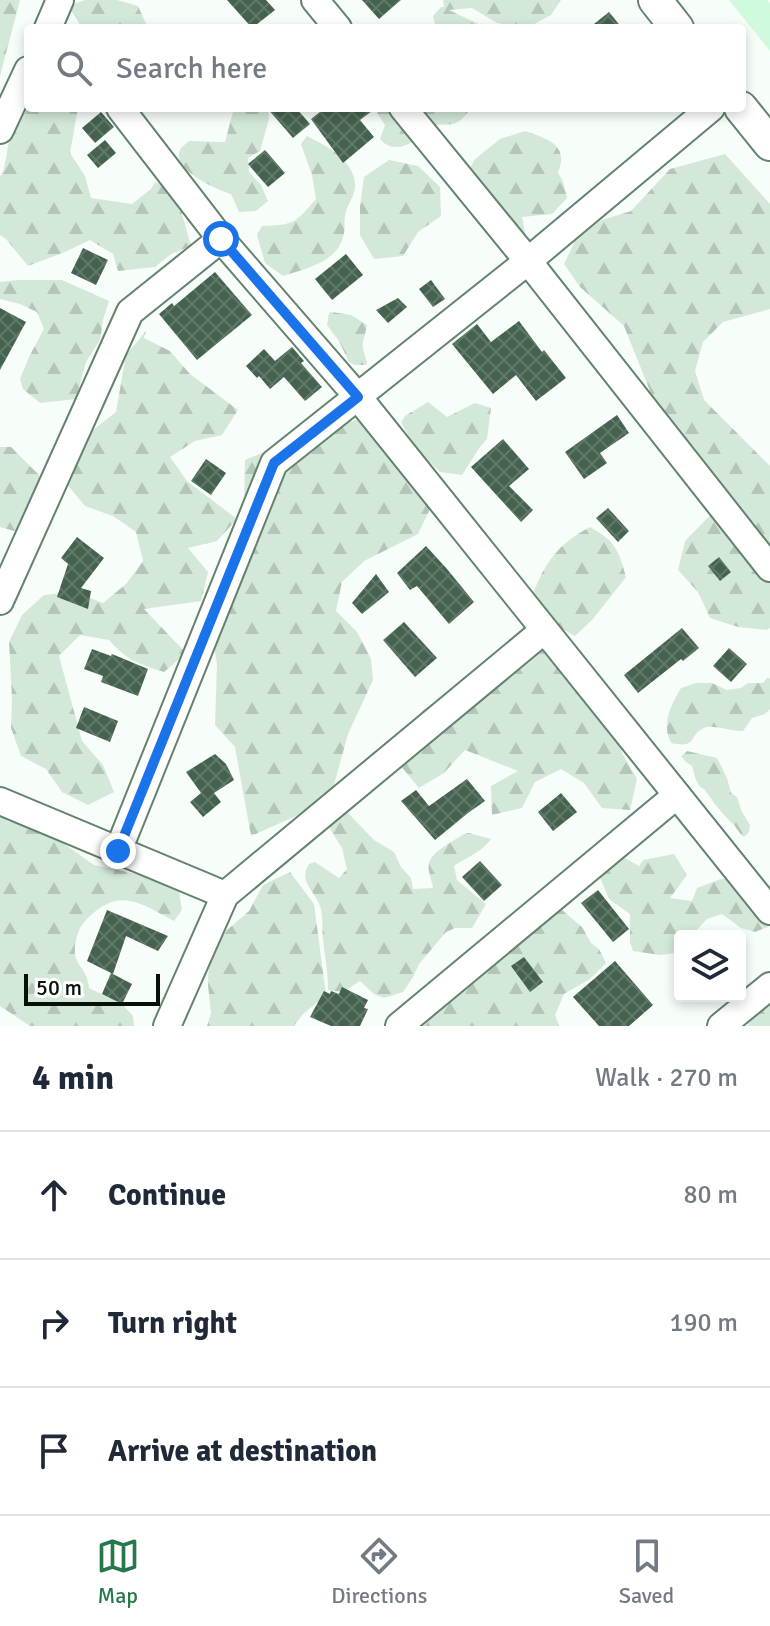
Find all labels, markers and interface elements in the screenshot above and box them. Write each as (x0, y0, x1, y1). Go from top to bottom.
search box (24, 24, 746, 112)
icon: search (52, 46, 96, 90)
text: Search here (116, 50, 267, 87)
route start (203, 221, 239, 257)
route end (100, 833, 136, 869)
map controls (674, 930, 746, 1002)
button: layers (674, 930, 746, 1002)
scale bar (24, 970, 160, 1006)
text: 50 m (36, 974, 82, 1001)
text: 4 min (32, 1057, 114, 1099)
text: Walk · 270 m (595, 1062, 738, 1094)
icon: ahead (32, 1173, 76, 1217)
text: Continue (108, 1177, 226, 1214)
text: 80 m (683, 1179, 738, 1211)
icon: right (32, 1301, 76, 1345)
text: Turn right (108, 1305, 237, 1342)
text: 190 m (669, 1307, 738, 1339)
icon: arrive (32, 1429, 76, 1473)
text: Arrive at destination (108, 1433, 377, 1470)
tab: Map (96, 1534, 140, 1609)
tab: Directions (331, 1534, 427, 1609)
tab: Saved (619, 1534, 674, 1609)

